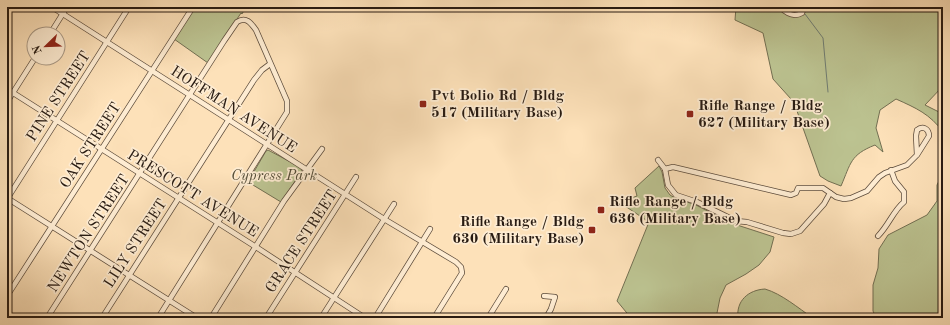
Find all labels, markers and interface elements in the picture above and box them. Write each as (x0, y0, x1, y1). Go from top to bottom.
north arrow (26, 26, 66, 66)
street label: PINE STREET (22, 47, 94, 145)
street label: HOFFMAN AVENUE (167, 64, 299, 157)
place label: Pvt Bolio Rd / Bldg 517 (Military Base) (431, 89, 565, 121)
marker: Pvt Bolio Rd / Bldg 517 (Military Base) (418, 99, 428, 109)
place label: Rifle Range / Bldg 627 (Military Base) (698, 99, 830, 131)
street label: OAK STREET (58, 100, 124, 191)
marker: Rifle Range / Bldg 627 (Military Base) (685, 109, 695, 119)
street label: PRESCOTT AVENUE (124, 148, 260, 241)
park label: Cypress Park (231, 169, 317, 184)
street label: NEWTON STREET (46, 172, 133, 295)
street label: GRACE STREET (264, 188, 341, 296)
place label: Rifle Range / Bldg 636 (Military Base) (609, 195, 741, 227)
street label: LILY STREET (102, 197, 170, 291)
marker: Rifle Range / Bldg 636 (Military Base) (596, 205, 606, 215)
place label: Rifle Range / Bldg 630 (Military Base) (452, 215, 585, 247)
marker: Rifle Range / Bldg 630 (Military Base) (587, 225, 597, 235)

